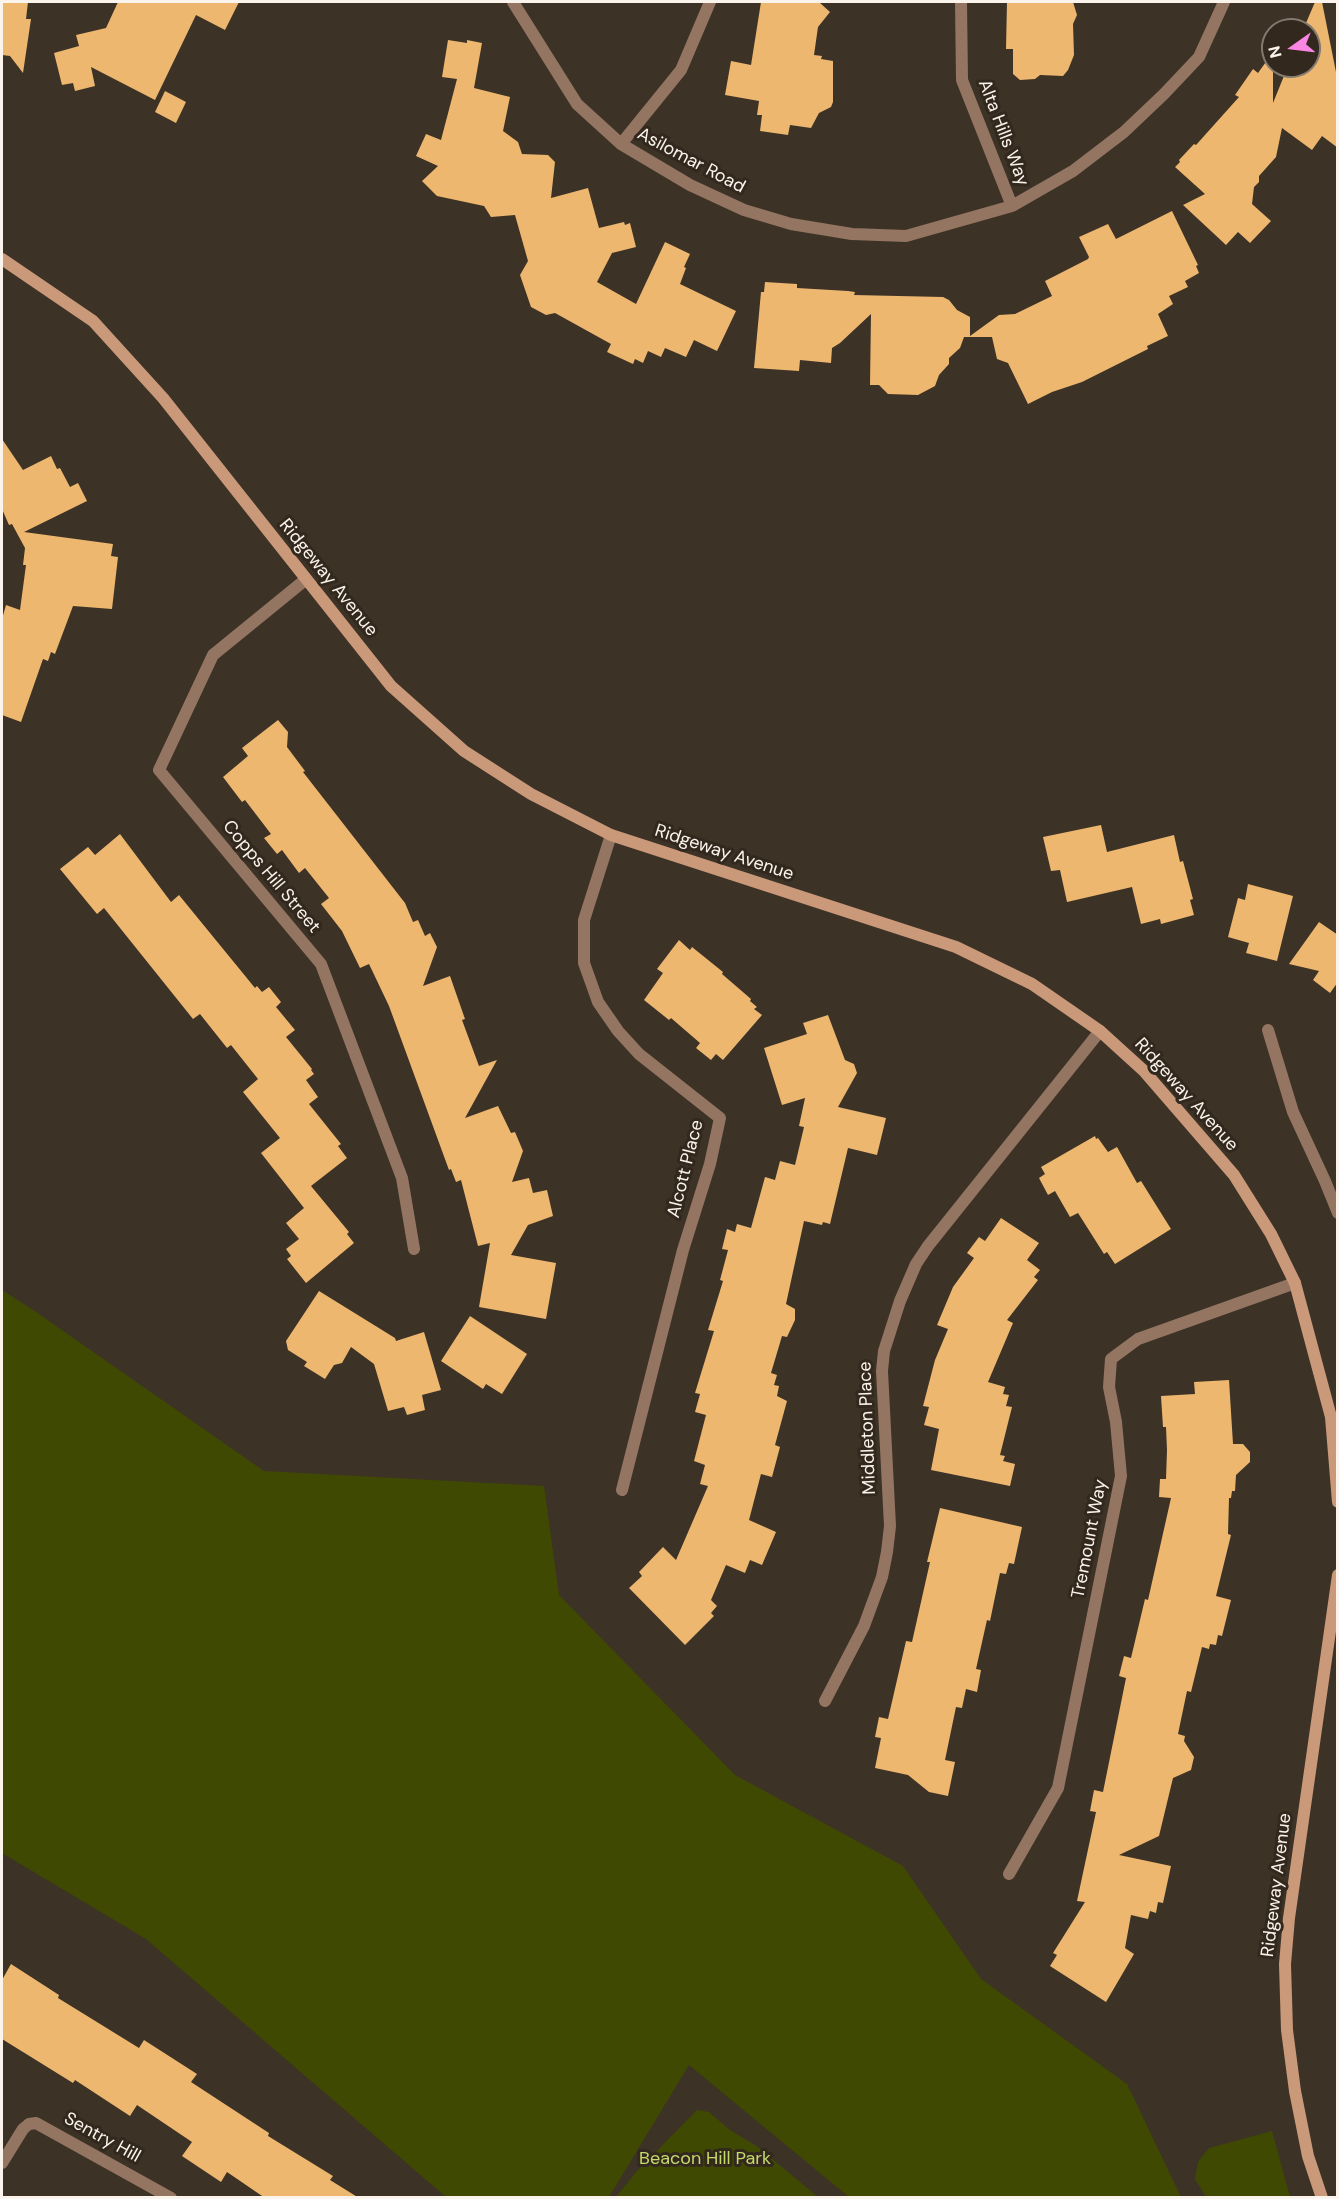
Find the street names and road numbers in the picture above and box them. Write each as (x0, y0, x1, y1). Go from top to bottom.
street label: Alta Hills Way (973, 77, 1033, 189)
street label: Asilomar Road (633, 123, 749, 199)
street label: Ridgeway Avenue (274, 515, 382, 641)
street label: Copps Hill Street (218, 816, 324, 938)
street label: Ridgeway Avenue (652, 820, 796, 886)
street label: Ridgeway Avenue (1130, 1034, 1242, 1156)
street label: Alcott Place (663, 1118, 709, 1220)
street label: Middleton Place (855, 1361, 881, 1495)
street label: Tremount Way (1068, 1478, 1112, 1600)
street label: Ridgeway Avenue (1257, 1812, 1297, 1958)
street label: Sentry Hill (60, 2108, 144, 2168)

